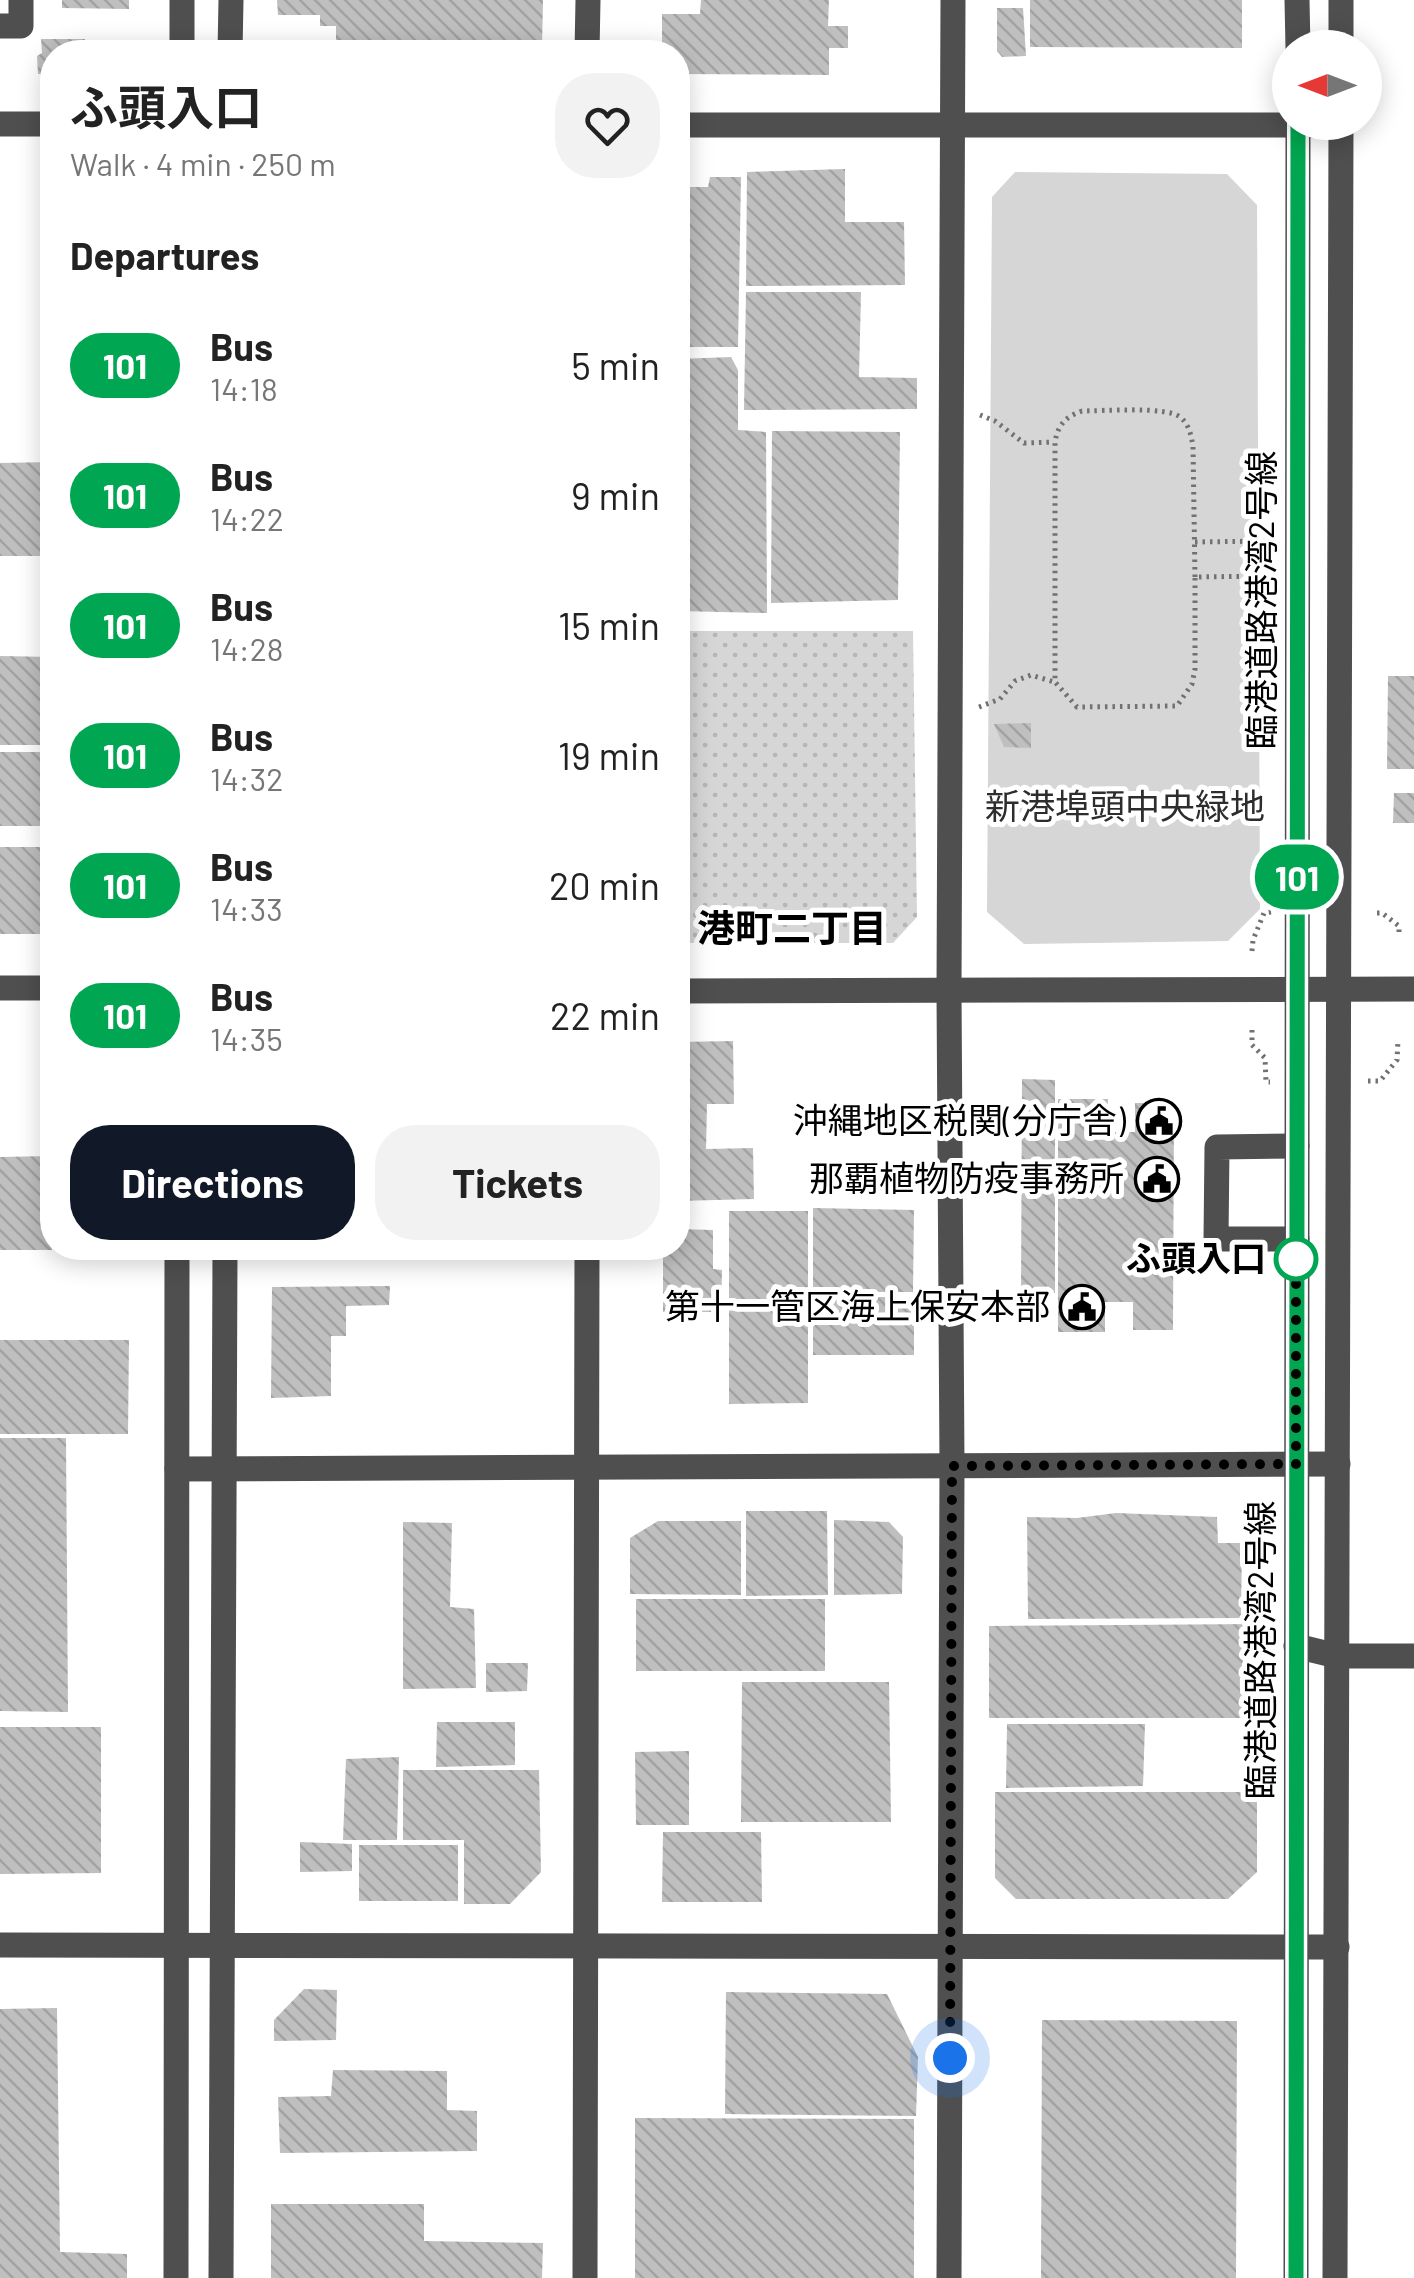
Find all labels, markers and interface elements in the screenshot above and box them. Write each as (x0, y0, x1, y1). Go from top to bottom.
north arrow (1272, 30, 1382, 140)
map controls (1272, 30, 1382, 140)
button: heart (555, 73, 660, 178)
text: ふ頭入口 (70, 77, 262, 135)
text: Walk · 4 min · 250 m (70, 144, 336, 182)
text: Departures (70, 232, 259, 278)
text: Bus (210, 323, 273, 369)
text: 5 min (571, 342, 660, 388)
text: 101 (103, 344, 147, 386)
text: 14:18 (210, 369, 278, 407)
street label: 臨港道路港湾2号線 (1239, 451, 1281, 749)
text: Bus (210, 453, 273, 499)
text: 9 min (571, 472, 660, 518)
text: 101 (103, 474, 147, 516)
text: 14:22 (210, 499, 284, 537)
text: Bus (210, 583, 273, 629)
text: 15 min (558, 602, 660, 648)
text: 101 (103, 604, 147, 646)
text: 14:28 (210, 629, 284, 667)
text: Bus (210, 713, 273, 759)
text: 19 min (558, 732, 660, 778)
text: 101 (103, 734, 147, 776)
text: 14:32 (210, 759, 283, 797)
park label: 新港埠頭中央緑地 (985, 784, 1265, 826)
text: Bus (210, 843, 273, 889)
line badge: 101 (1240, 844, 1354, 910)
text: 101 (1275, 856, 1319, 898)
text: 20 min (549, 862, 660, 908)
text: 101 (103, 864, 147, 906)
text: 14:33 (210, 889, 283, 927)
district label: 港町二丁目 (697, 904, 887, 950)
text: Bus (210, 973, 273, 1019)
text: 22 min (550, 992, 660, 1038)
text: 101 (103, 994, 147, 1036)
text: 14:35 (210, 1019, 283, 1057)
place label: 沖縄地区税関(分庁舎) (793, 1098, 1127, 1140)
public building icon: 沖縄地区税関(分庁舎) (1136, 1098, 1182, 1144)
button: Directions (70, 1125, 355, 1240)
button: Tickets (375, 1125, 660, 1240)
place label: 那覇植物防疫事務所 (809, 1156, 1124, 1198)
public building icon: 那覇植物防疫事務所 (1134, 1156, 1180, 1202)
place label: ふ頭入口 (1126, 1236, 1266, 1278)
marker: ふ頭入口 (1275, 1238, 1317, 1280)
place label: 第十一管区海上保安本部 (665, 1284, 1050, 1326)
public building icon: 第十一管区海上保安本部 (1059, 1284, 1105, 1330)
street label: 臨港道路港湾2号線 (1238, 1501, 1280, 1799)
your location (925, 2033, 975, 2083)

